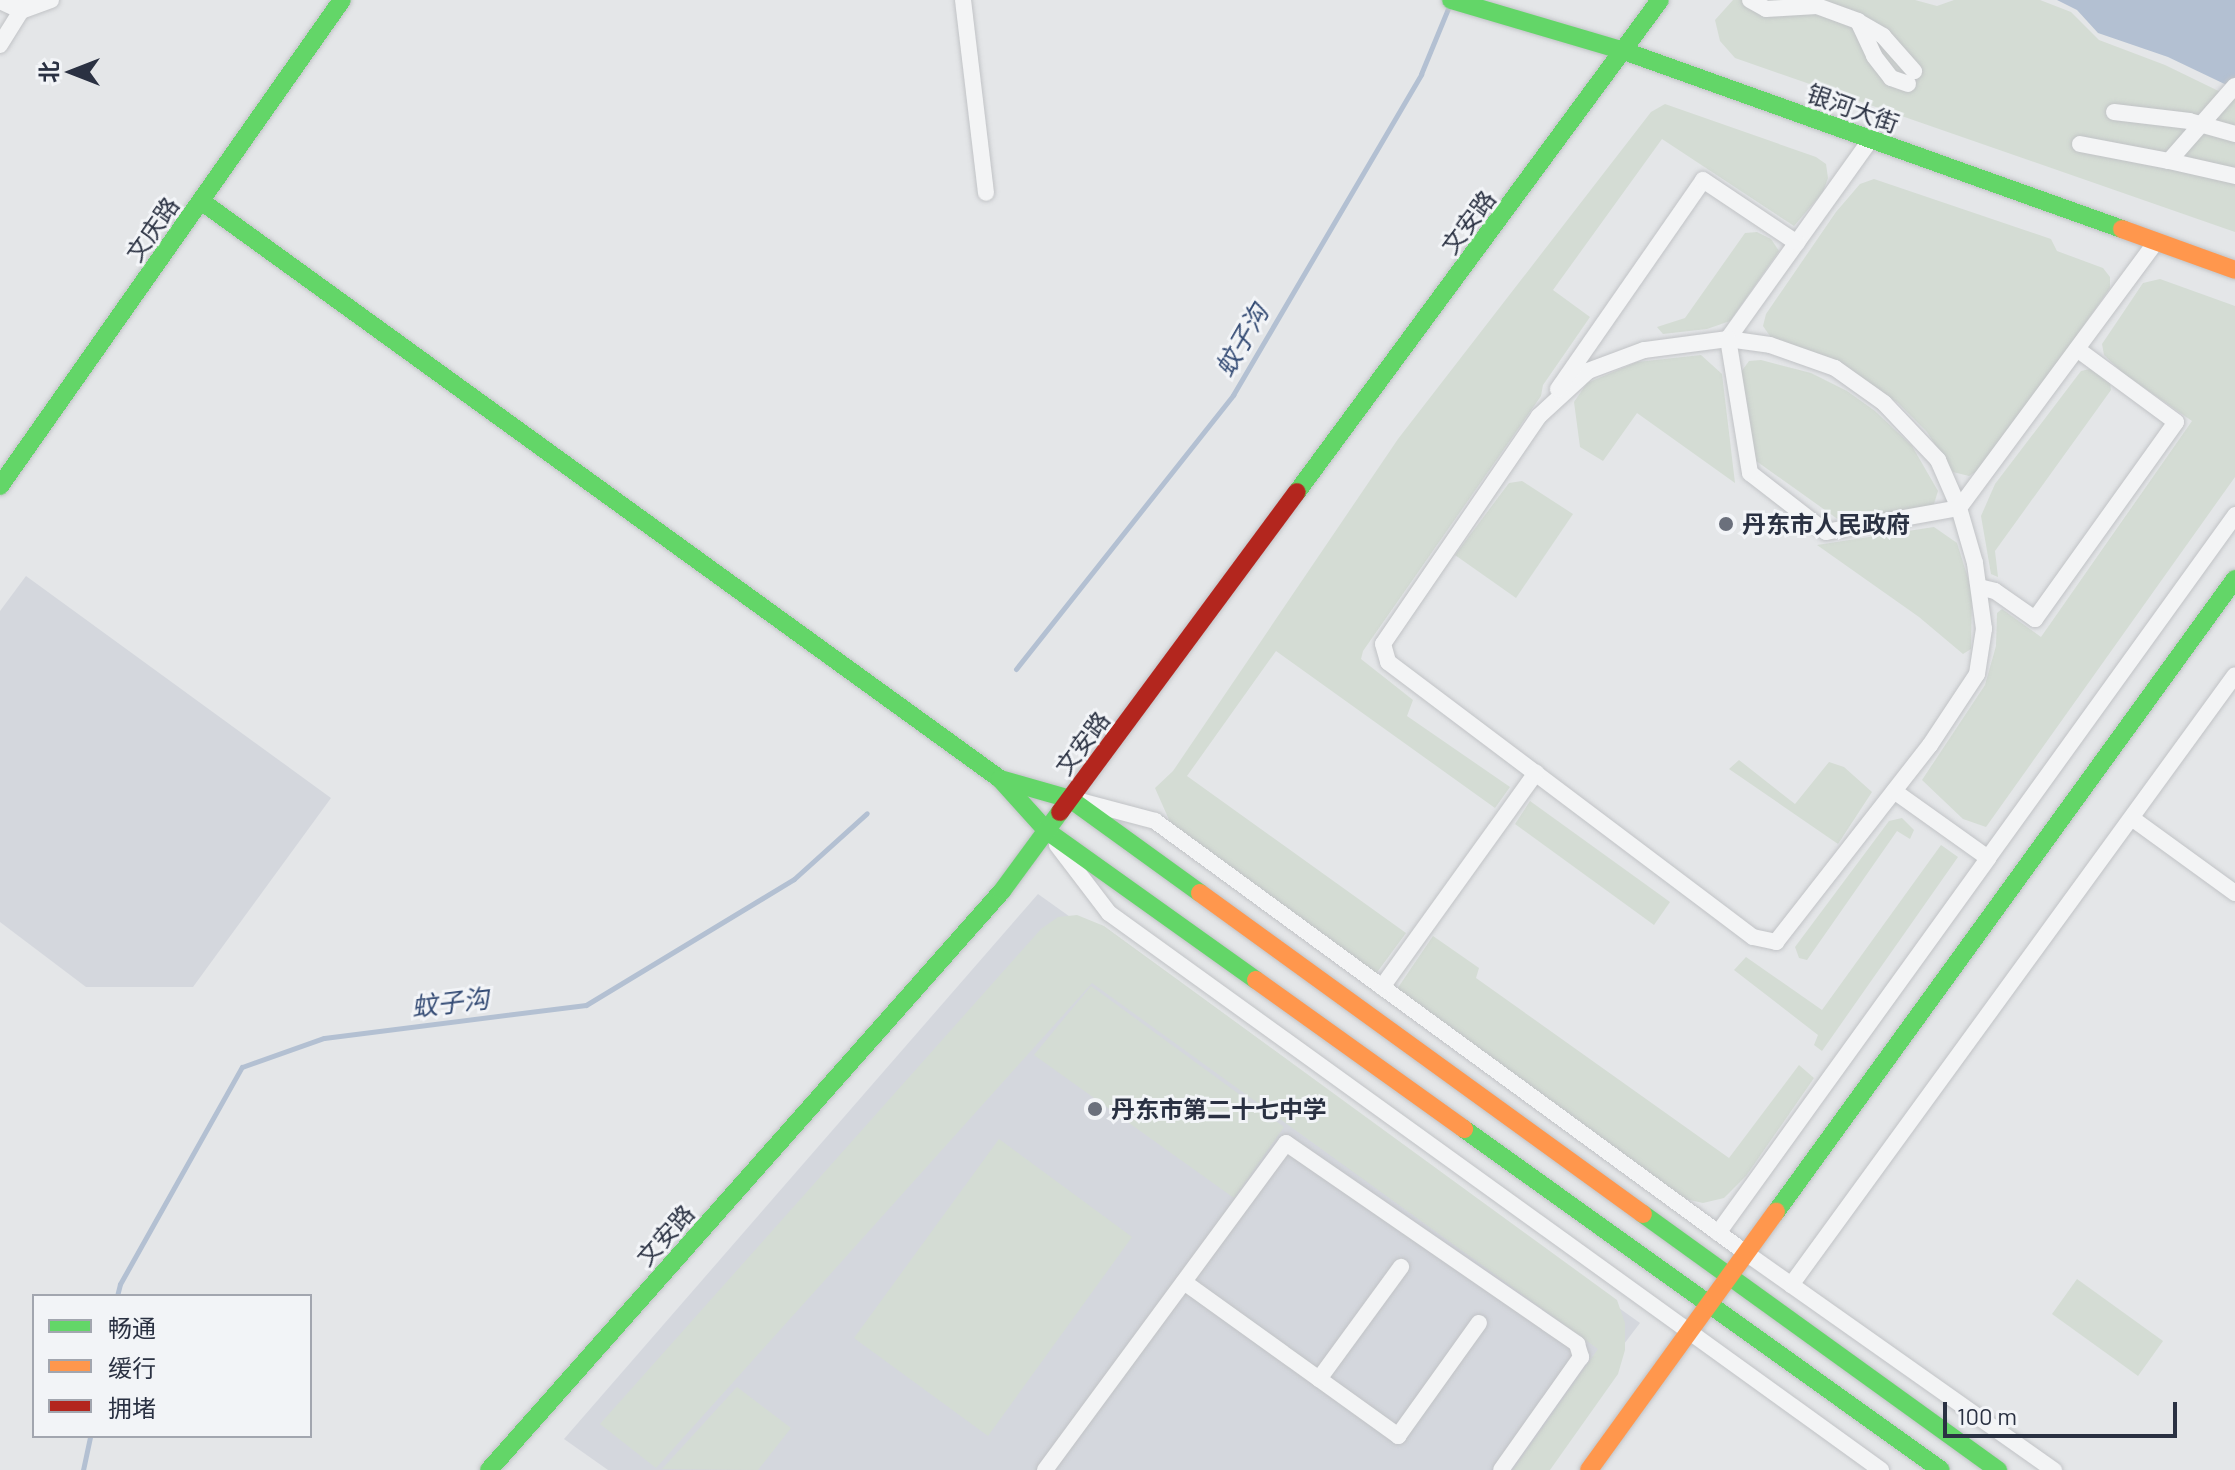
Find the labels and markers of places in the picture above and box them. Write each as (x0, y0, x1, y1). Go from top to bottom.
place label: 丹东市人民政府 (1742, 510, 1910, 538)
marker: 丹东市人民政府 (1717, 515, 1735, 533)
place label: 丹东市第二十七中学 (1111, 1095, 1327, 1123)
marker: 丹东市第二十七中学 (1086, 1100, 1104, 1118)

